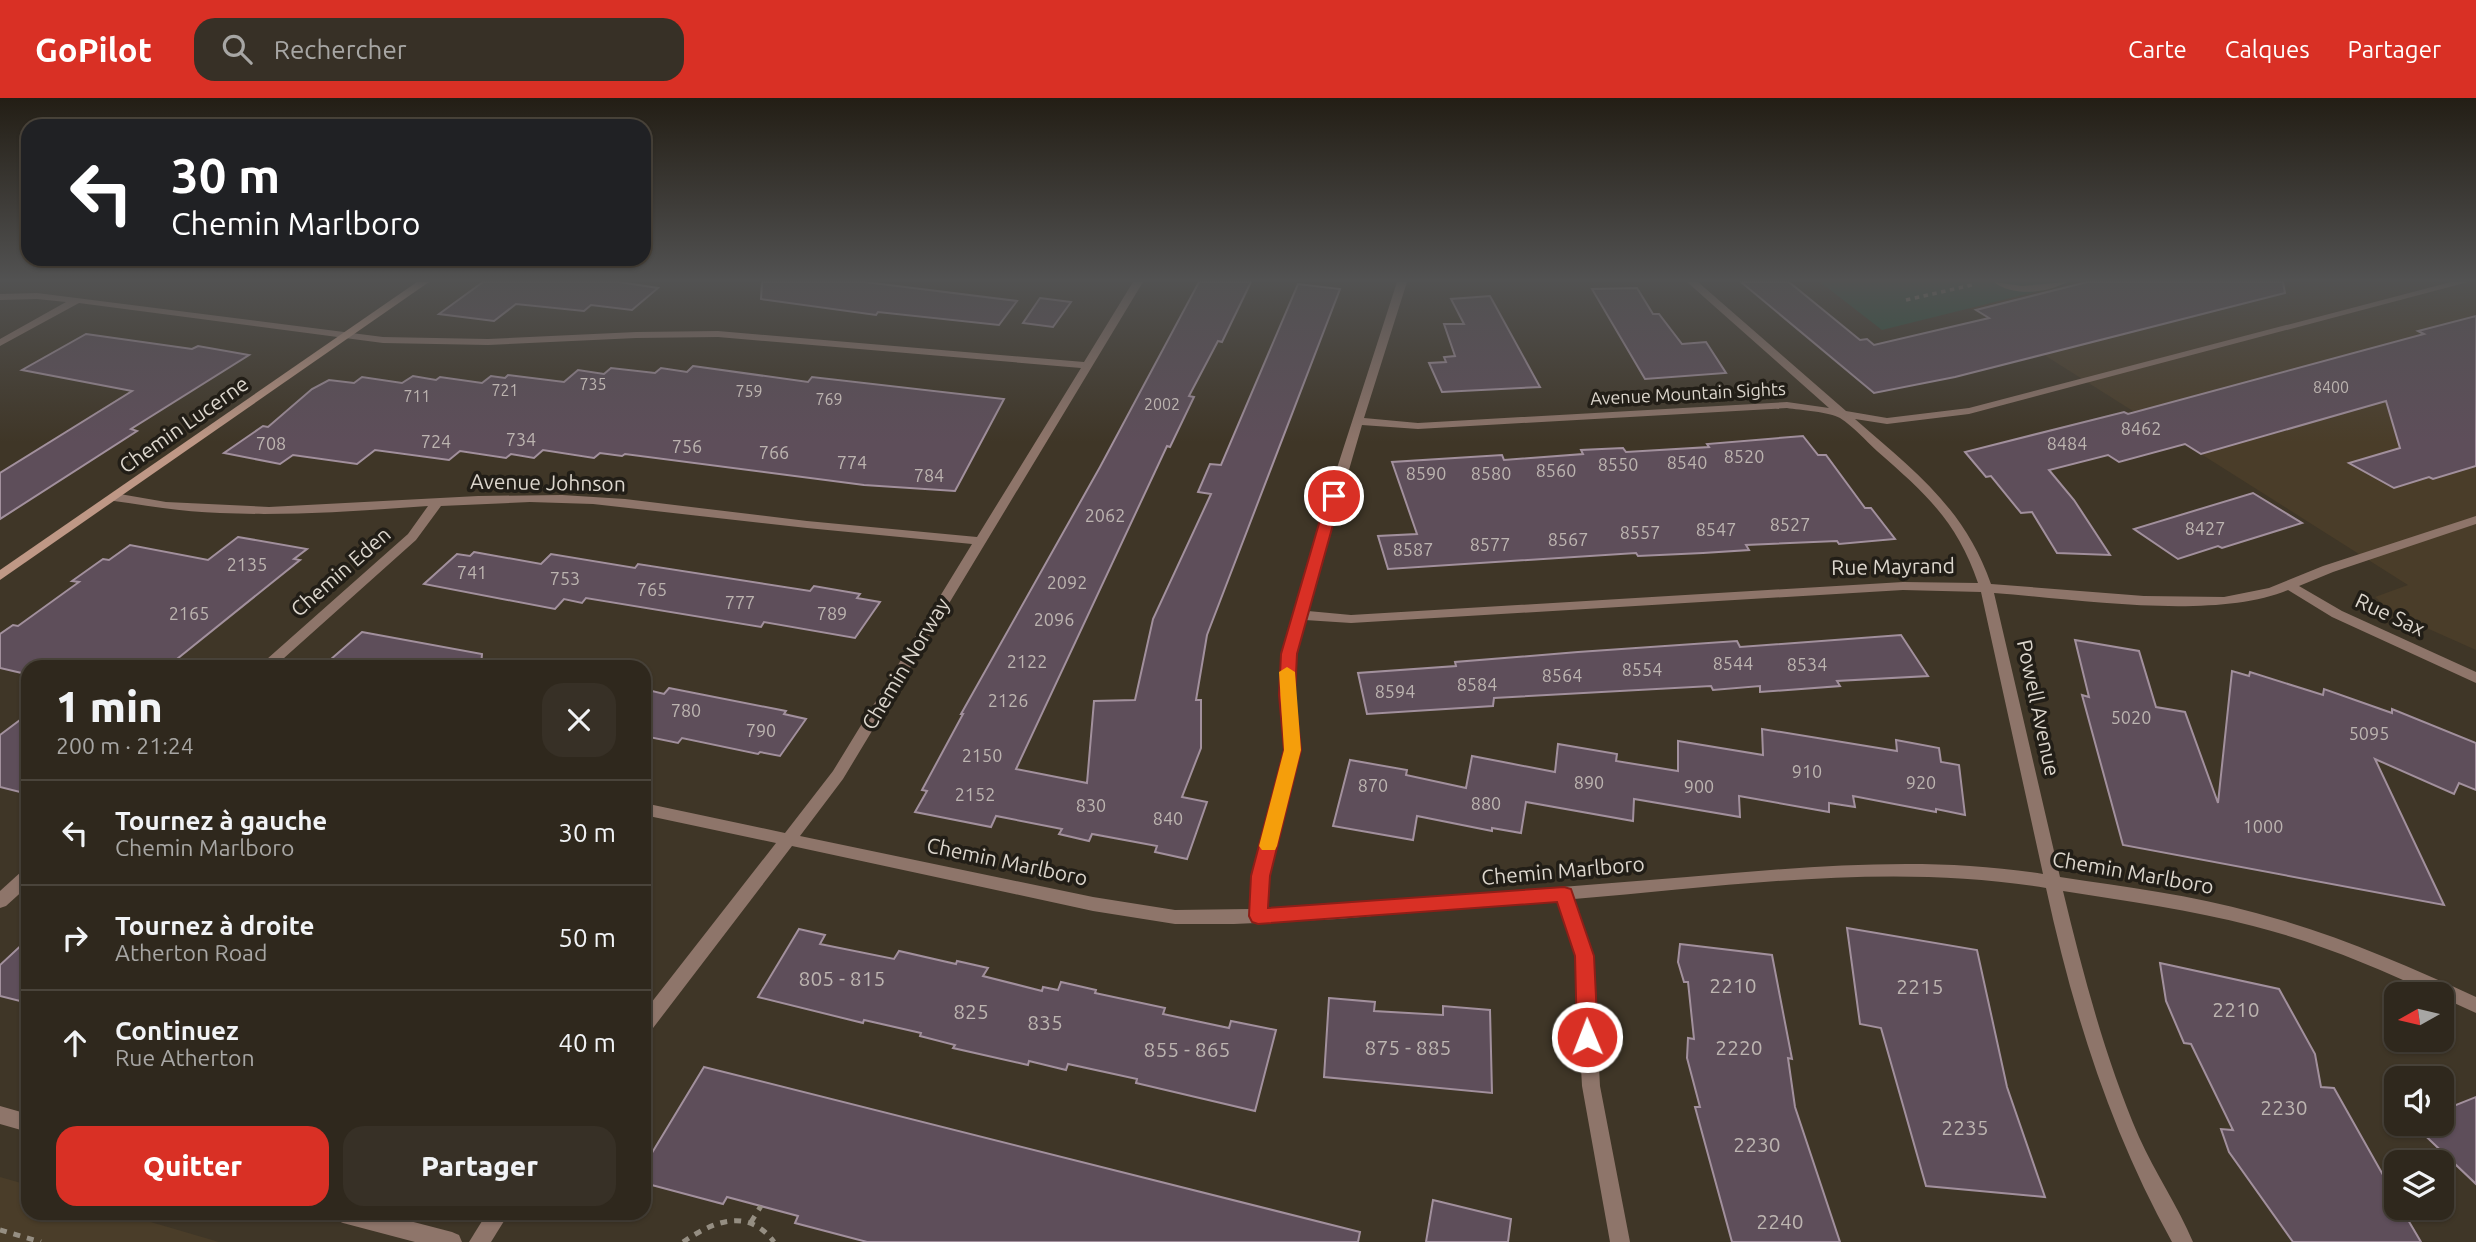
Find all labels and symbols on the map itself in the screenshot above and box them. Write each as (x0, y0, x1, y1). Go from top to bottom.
street label: Chemin Lucerne (114, 371, 253, 478)
house number: 735 (579, 375, 607, 393)
street label: Avenue Mountain Sights (1590, 378, 1786, 408)
house number: 8400 (2313, 378, 2349, 396)
house number: 721 (491, 381, 519, 399)
house number: 759 (735, 382, 763, 400)
house number: 711 (403, 387, 431, 405)
house number: 769 (815, 390, 843, 408)
house number: 2002 (1144, 395, 1180, 413)
house number: 8462 (2121, 418, 2161, 438)
house number: 734 (506, 429, 536, 449)
house number: 724 (421, 431, 451, 451)
house number: 708 (256, 433, 286, 453)
house number: 8484 (2047, 433, 2087, 453)
house number: 756 (672, 436, 702, 456)
house number: 766 (759, 442, 789, 462)
house number: 8520 (1724, 446, 1764, 466)
house number: 774 (837, 452, 867, 472)
house number: 8540 (1667, 452, 1707, 472)
house number: 8550 (1598, 454, 1638, 474)
house number: 8560 (1536, 460, 1576, 480)
house number: 8590 (1406, 463, 1446, 483)
house number: 8580 (1471, 463, 1511, 483)
house number: 784 (914, 465, 944, 485)
pin (1304, 466, 1364, 526)
street label: Avenue Johnson (470, 469, 626, 495)
house number: 2062 (1085, 505, 1125, 525)
house number: 8527 (1770, 514, 1810, 534)
house number: 8427 (2185, 518, 2225, 538)
house number: 8547 (1696, 519, 1736, 539)
street label: Chemin Eden (286, 522, 395, 621)
house number: 8557 (1620, 522, 1660, 542)
house number: 8567 (1548, 529, 1588, 549)
house number: 8577 (1470, 534, 1510, 554)
house number: 8587 (1393, 539, 1433, 559)
street label: Rue Mayrand (1831, 553, 1955, 579)
house number: 2135 (227, 554, 267, 574)
house number: 741 (457, 562, 487, 582)
house number: 753 (550, 568, 580, 588)
house number: 2092 (1047, 572, 1087, 592)
house number: 765 (637, 579, 667, 599)
street label: Rue Sax (2352, 588, 2429, 641)
house number: 777 (725, 592, 755, 612)
street label: Chemin Norway (856, 593, 954, 734)
house number: 2165 (169, 603, 209, 623)
house number: 789 (817, 603, 847, 623)
house number: 2096 (1034, 609, 1074, 629)
street label: Powell Avenue (2013, 637, 2065, 778)
house number: 2122 (1007, 651, 1047, 671)
house number: 8544 (1713, 653, 1753, 673)
house number: 8534 (1787, 654, 1827, 674)
house number: 8554 (1622, 659, 1662, 679)
house number: 8564 (1542, 665, 1582, 685)
house number: 8584 (1457, 674, 1497, 694)
house number: 8594 (1375, 681, 1415, 701)
house number: 2126 (988, 690, 1028, 710)
house number: 780 (671, 700, 701, 720)
house number: 5020 (2111, 707, 2151, 727)
house number: 790 (746, 720, 776, 740)
house number: 5095 (2349, 723, 2389, 743)
house number: 2150 (962, 745, 1002, 765)
house number: 910 (1792, 761, 1822, 781)
house number: 890 (1574, 772, 1604, 792)
house number: 920 (1906, 772, 1936, 792)
house number: 870 (1358, 775, 1388, 795)
house number: 900 (1684, 776, 1714, 796)
house number: 2152 (955, 784, 995, 804)
house number: 880 (1471, 793, 1501, 813)
house number: 830 (1076, 795, 1106, 815)
house number: 840 (1153, 808, 1183, 828)
house number: 1000 (2243, 816, 2283, 836)
street label: Chemin Marlboro (925, 832, 1090, 890)
street label: Chemin Marlboro (2050, 846, 2216, 898)
street label: Chemin Marlboro (1480, 851, 1646, 889)
house number: 805 - 815 (799, 966, 885, 990)
house number: 2210 (1709, 973, 1757, 997)
house number: 2215 (1896, 974, 1944, 998)
north arrow (2384, 982, 2454, 1052)
house number: 2210 (2212, 997, 2260, 1021)
house number: 825 (953, 999, 989, 1023)
position arrow (1550, 1000, 1624, 1074)
house number: 835 (1027, 1010, 1063, 1034)
house number: 875 - 885 (1365, 1035, 1451, 1059)
house number: 2220 (1715, 1035, 1763, 1059)
house number: 855 - 865 (1144, 1037, 1230, 1061)
house number: 2230 (2260, 1095, 2308, 1119)
house number: 2235 (1941, 1115, 1989, 1139)
house number: 2230 (1733, 1132, 1781, 1156)
house number: 2240 (1756, 1209, 1804, 1233)

